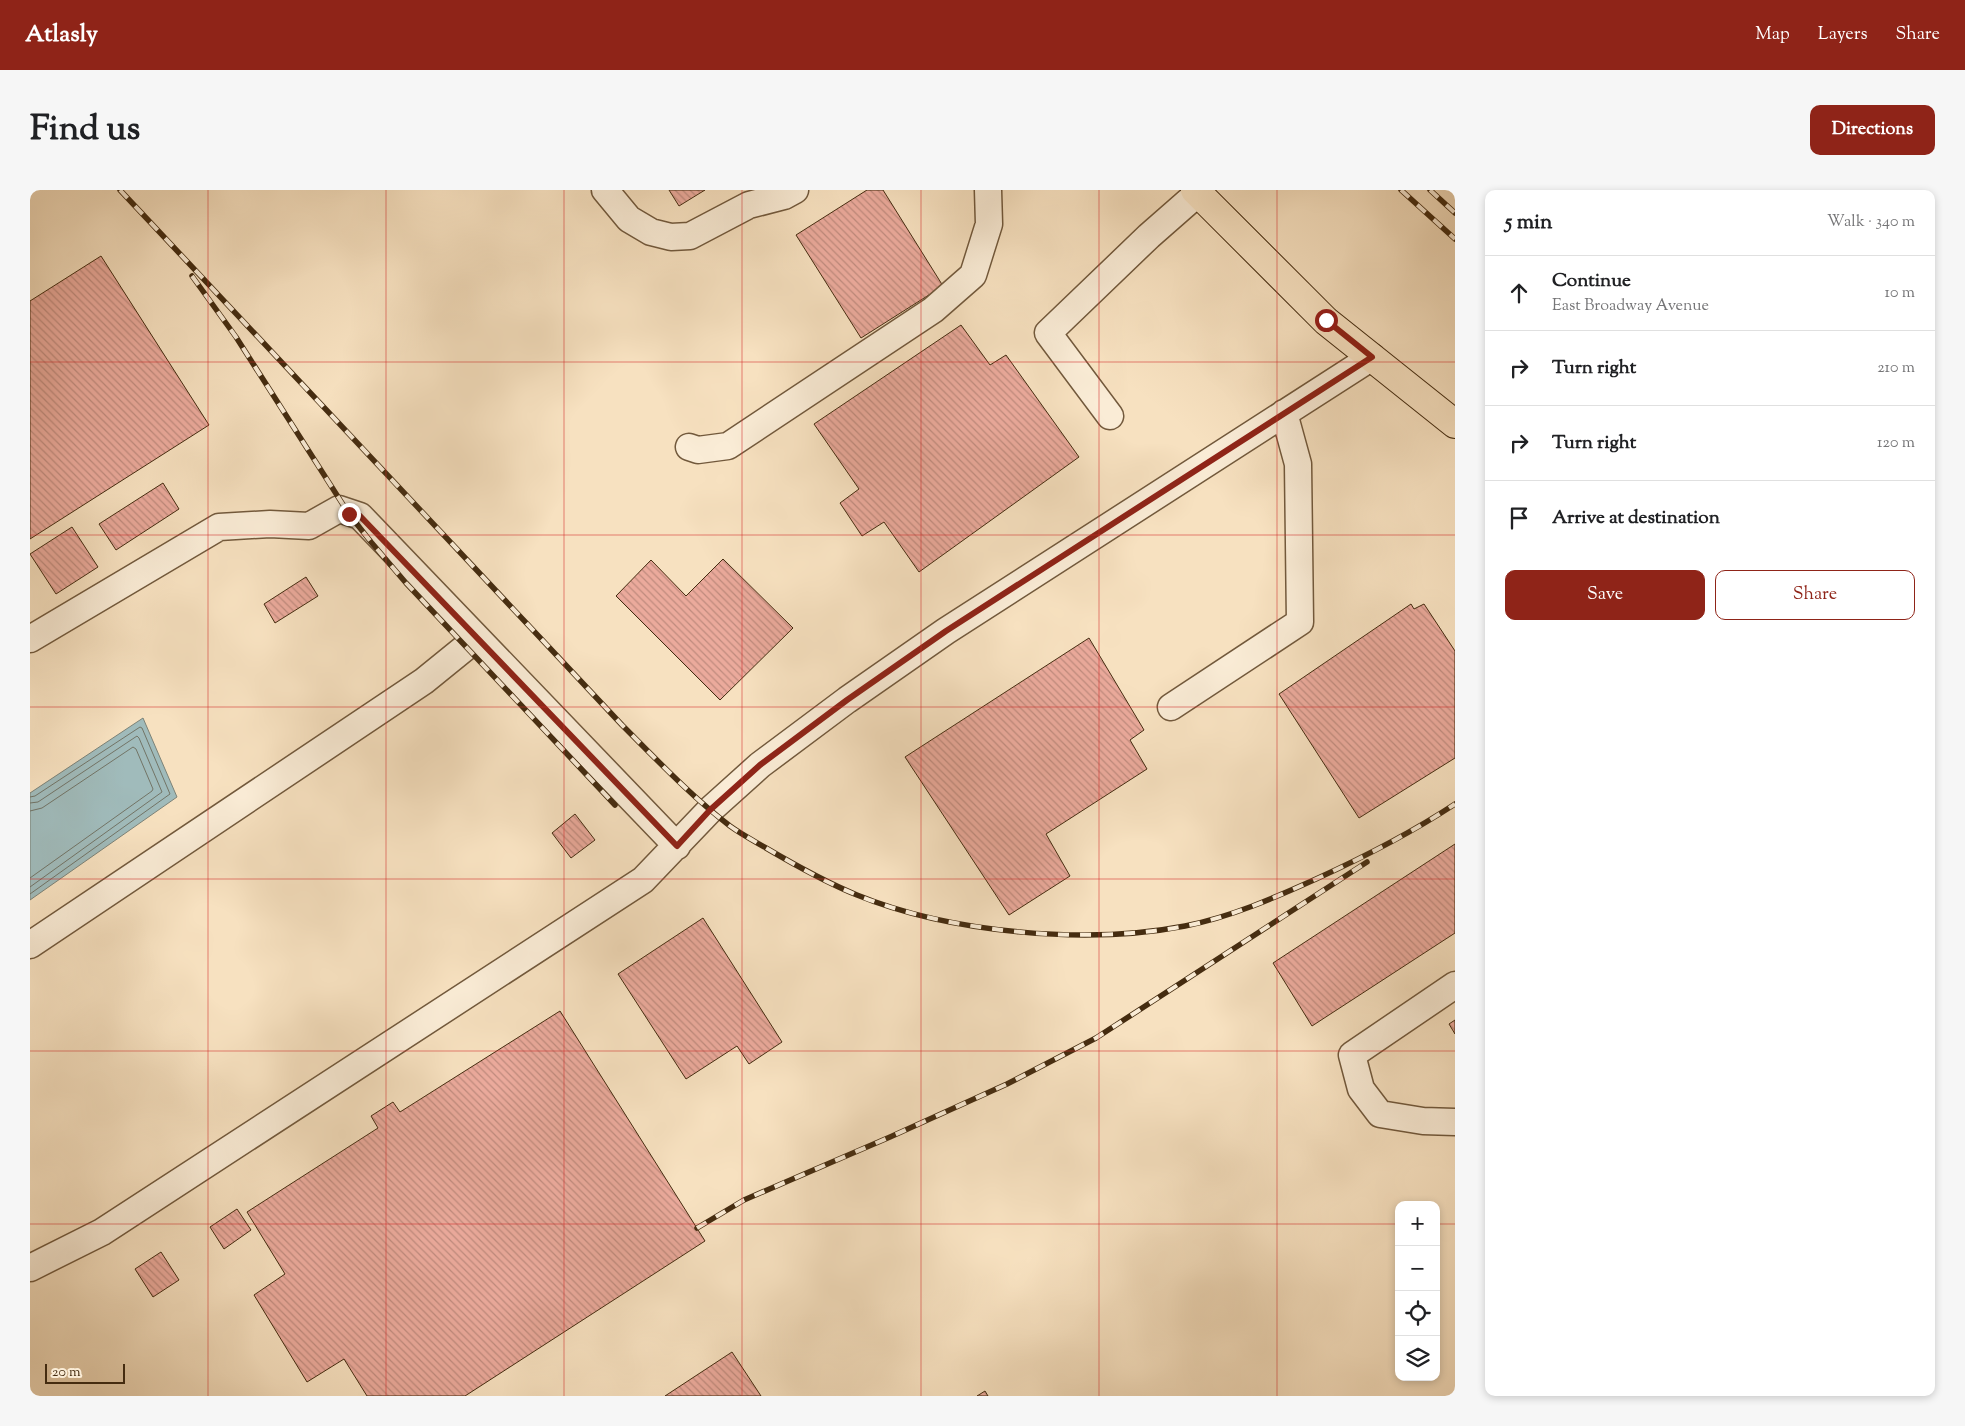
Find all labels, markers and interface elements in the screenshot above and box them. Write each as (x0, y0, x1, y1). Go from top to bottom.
text: Atlasly (25, 18, 98, 52)
text: Map (1755, 22, 1790, 48)
text: Layers (1818, 22, 1868, 48)
text: Share (1896, 22, 1940, 48)
text: Find us (30, 105, 140, 156)
button: Directions (1810, 105, 1935, 155)
text: 5 min (1505, 208, 1552, 238)
text: Walk · 340 m (1827, 211, 1915, 234)
text: Continue (1552, 268, 1631, 295)
icon: ahead (1505, 279, 1533, 307)
text: 10 m (1885, 282, 1915, 305)
text: East Broadway Avenue (1552, 295, 1709, 318)
route start (1315, 309, 1338, 332)
icon: right (1505, 354, 1533, 382)
text: Turn right (1552, 355, 1636, 382)
text: 210 m (1877, 357, 1915, 380)
icon: right (1505, 429, 1533, 457)
text: Turn right (1552, 430, 1636, 457)
text: 120 m (1877, 432, 1915, 455)
route end (338, 503, 361, 526)
icon: arrive (1505, 504, 1533, 532)
text: Arrive at destination (1552, 505, 1720, 532)
button: Save (1505, 570, 1705, 620)
button: Share (1715, 570, 1915, 620)
map controls (1395, 1201, 1440, 1381)
button: + (1395, 1201, 1440, 1246)
button: − (1395, 1246, 1440, 1291)
button: locate (1395, 1291, 1440, 1336)
button: layers (1395, 1336, 1440, 1381)
scale bar (45, 1361, 125, 1384)
text: 20 m (52, 1363, 81, 1383)

